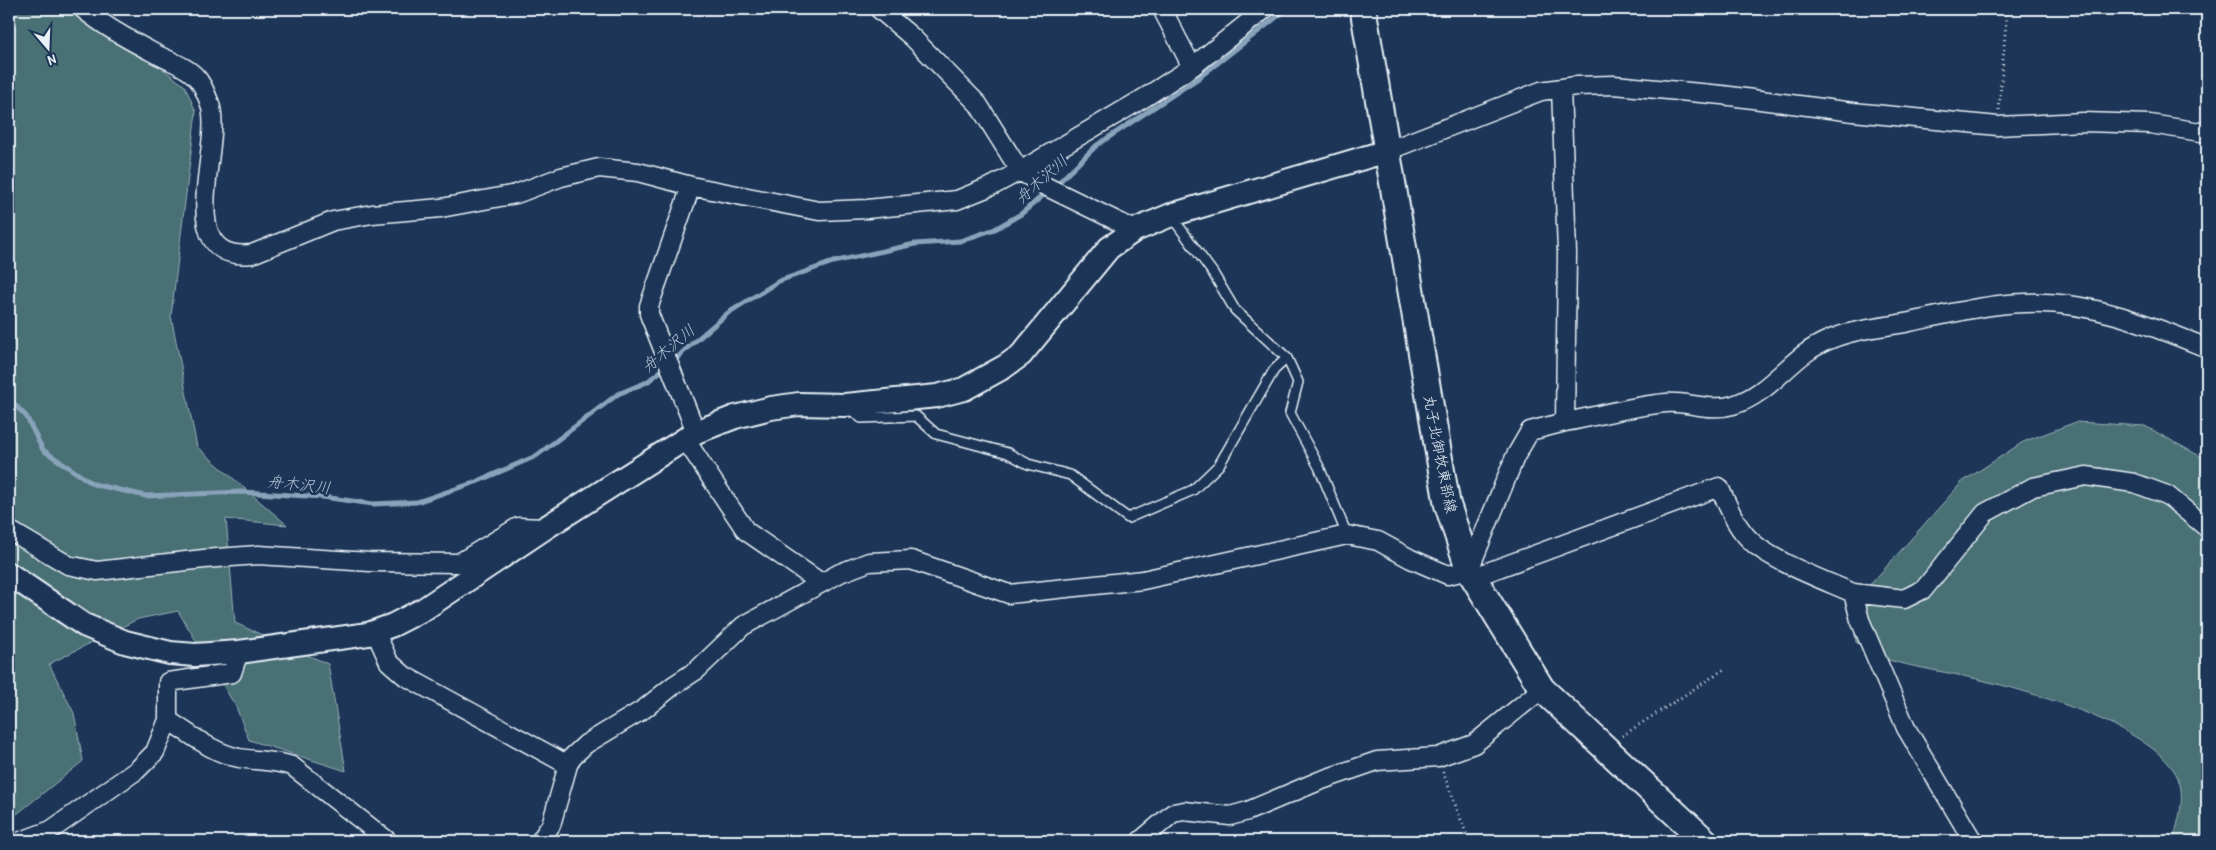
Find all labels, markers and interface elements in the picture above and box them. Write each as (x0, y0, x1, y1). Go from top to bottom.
north arrow (22, 22, 72, 72)
text: N (45, 51, 59, 71)
water label: 舟木沢川 (1010, 149, 1072, 209)
water label: 舟木沢川 (636, 319, 700, 377)
street label: 丸子北御牧東部線 (1419, 393, 1462, 515)
water label: 舟木沢川 (266, 470, 332, 498)

